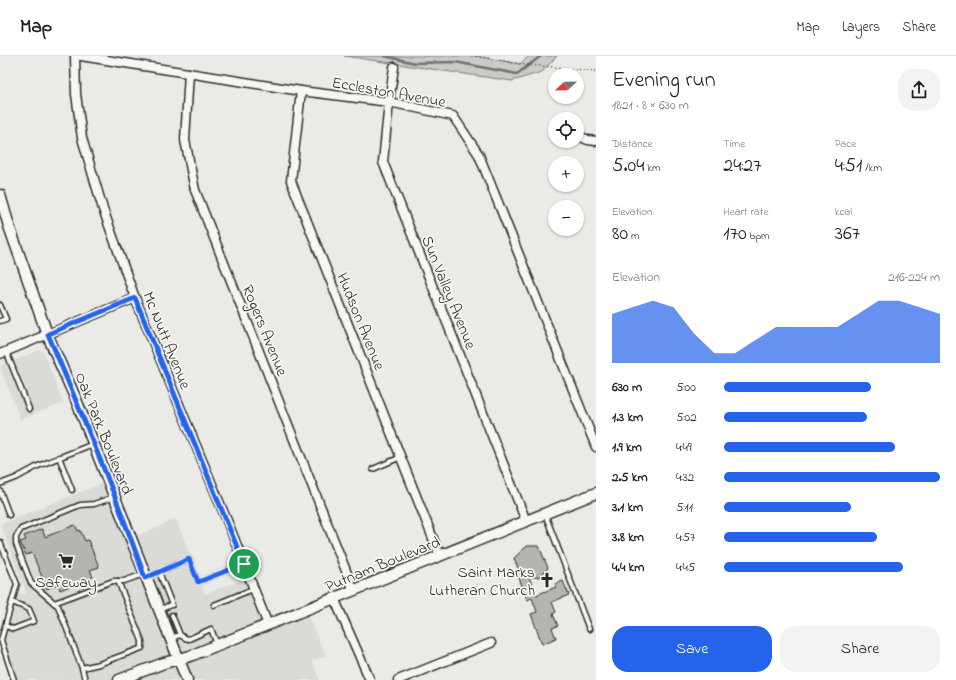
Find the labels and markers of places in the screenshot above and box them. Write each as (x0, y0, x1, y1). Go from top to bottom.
pin (227, 547, 261, 581)
supermarket icon: Safeway (57, 552, 75, 570)
place label: Saint Marks Lutheran Church (429, 561, 535, 603)
place label: Safeway (35, 571, 97, 595)
church icon: Saint Marks Lutheran Church (538, 571, 556, 589)

